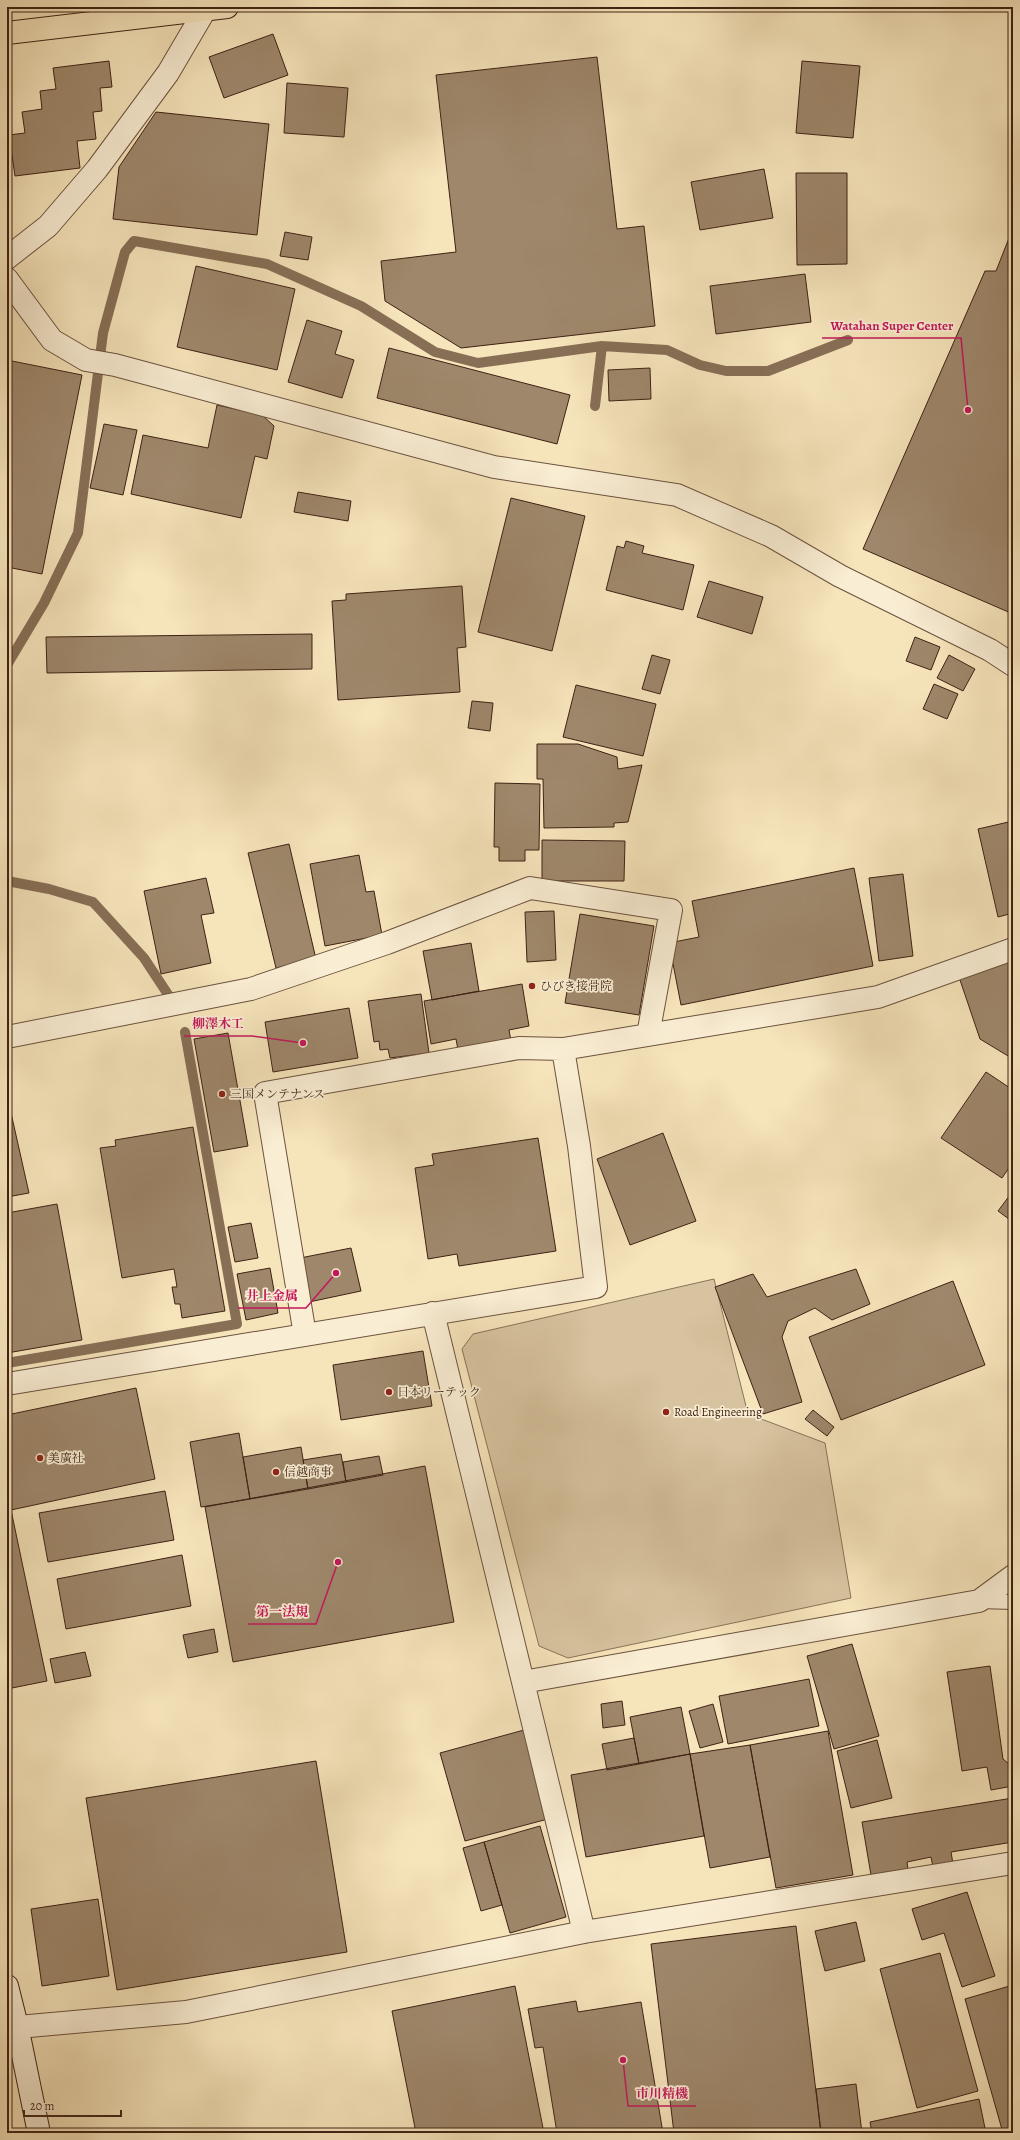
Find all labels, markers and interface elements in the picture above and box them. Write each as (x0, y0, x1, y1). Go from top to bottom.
callout: Watahan Super Center (822, 313, 961, 338)
text: Watahan Super Center (830, 317, 954, 334)
place label: ひびき接骨院 (540, 978, 612, 994)
marker: ひびき接骨院 (527, 981, 537, 991)
callout: 柳澤木工 (184, 1011, 252, 1036)
text: 柳澤木工 (192, 1015, 244, 1032)
place label: 三国メンテナンス (230, 1086, 325, 1102)
marker: 三国メンテナンス (217, 1089, 227, 1099)
callout: 井上金属 (238, 1283, 306, 1308)
text: 井上金属 (246, 1287, 298, 1304)
place label: 日本リーテック (397, 1384, 481, 1400)
marker: 日本リーテック (384, 1387, 394, 1397)
place label: Road Engineering (674, 1404, 762, 1420)
marker: Road Engineering (661, 1407, 671, 1417)
place label: 美廣社 (48, 1450, 84, 1466)
marker: 美廣社 (35, 1453, 45, 1463)
place label: 信越商事 (284, 1464, 332, 1480)
marker: 信越商事 (271, 1467, 281, 1477)
callout: 第一法規 (248, 1599, 316, 1624)
text: 第一法規 (256, 1603, 308, 1620)
callout: 市川精機 (628, 2081, 696, 2106)
text: 市川精機 (636, 2085, 688, 2102)
scale bar (24, 2092, 121, 2118)
text: 20 m (30, 2098, 54, 2114)

